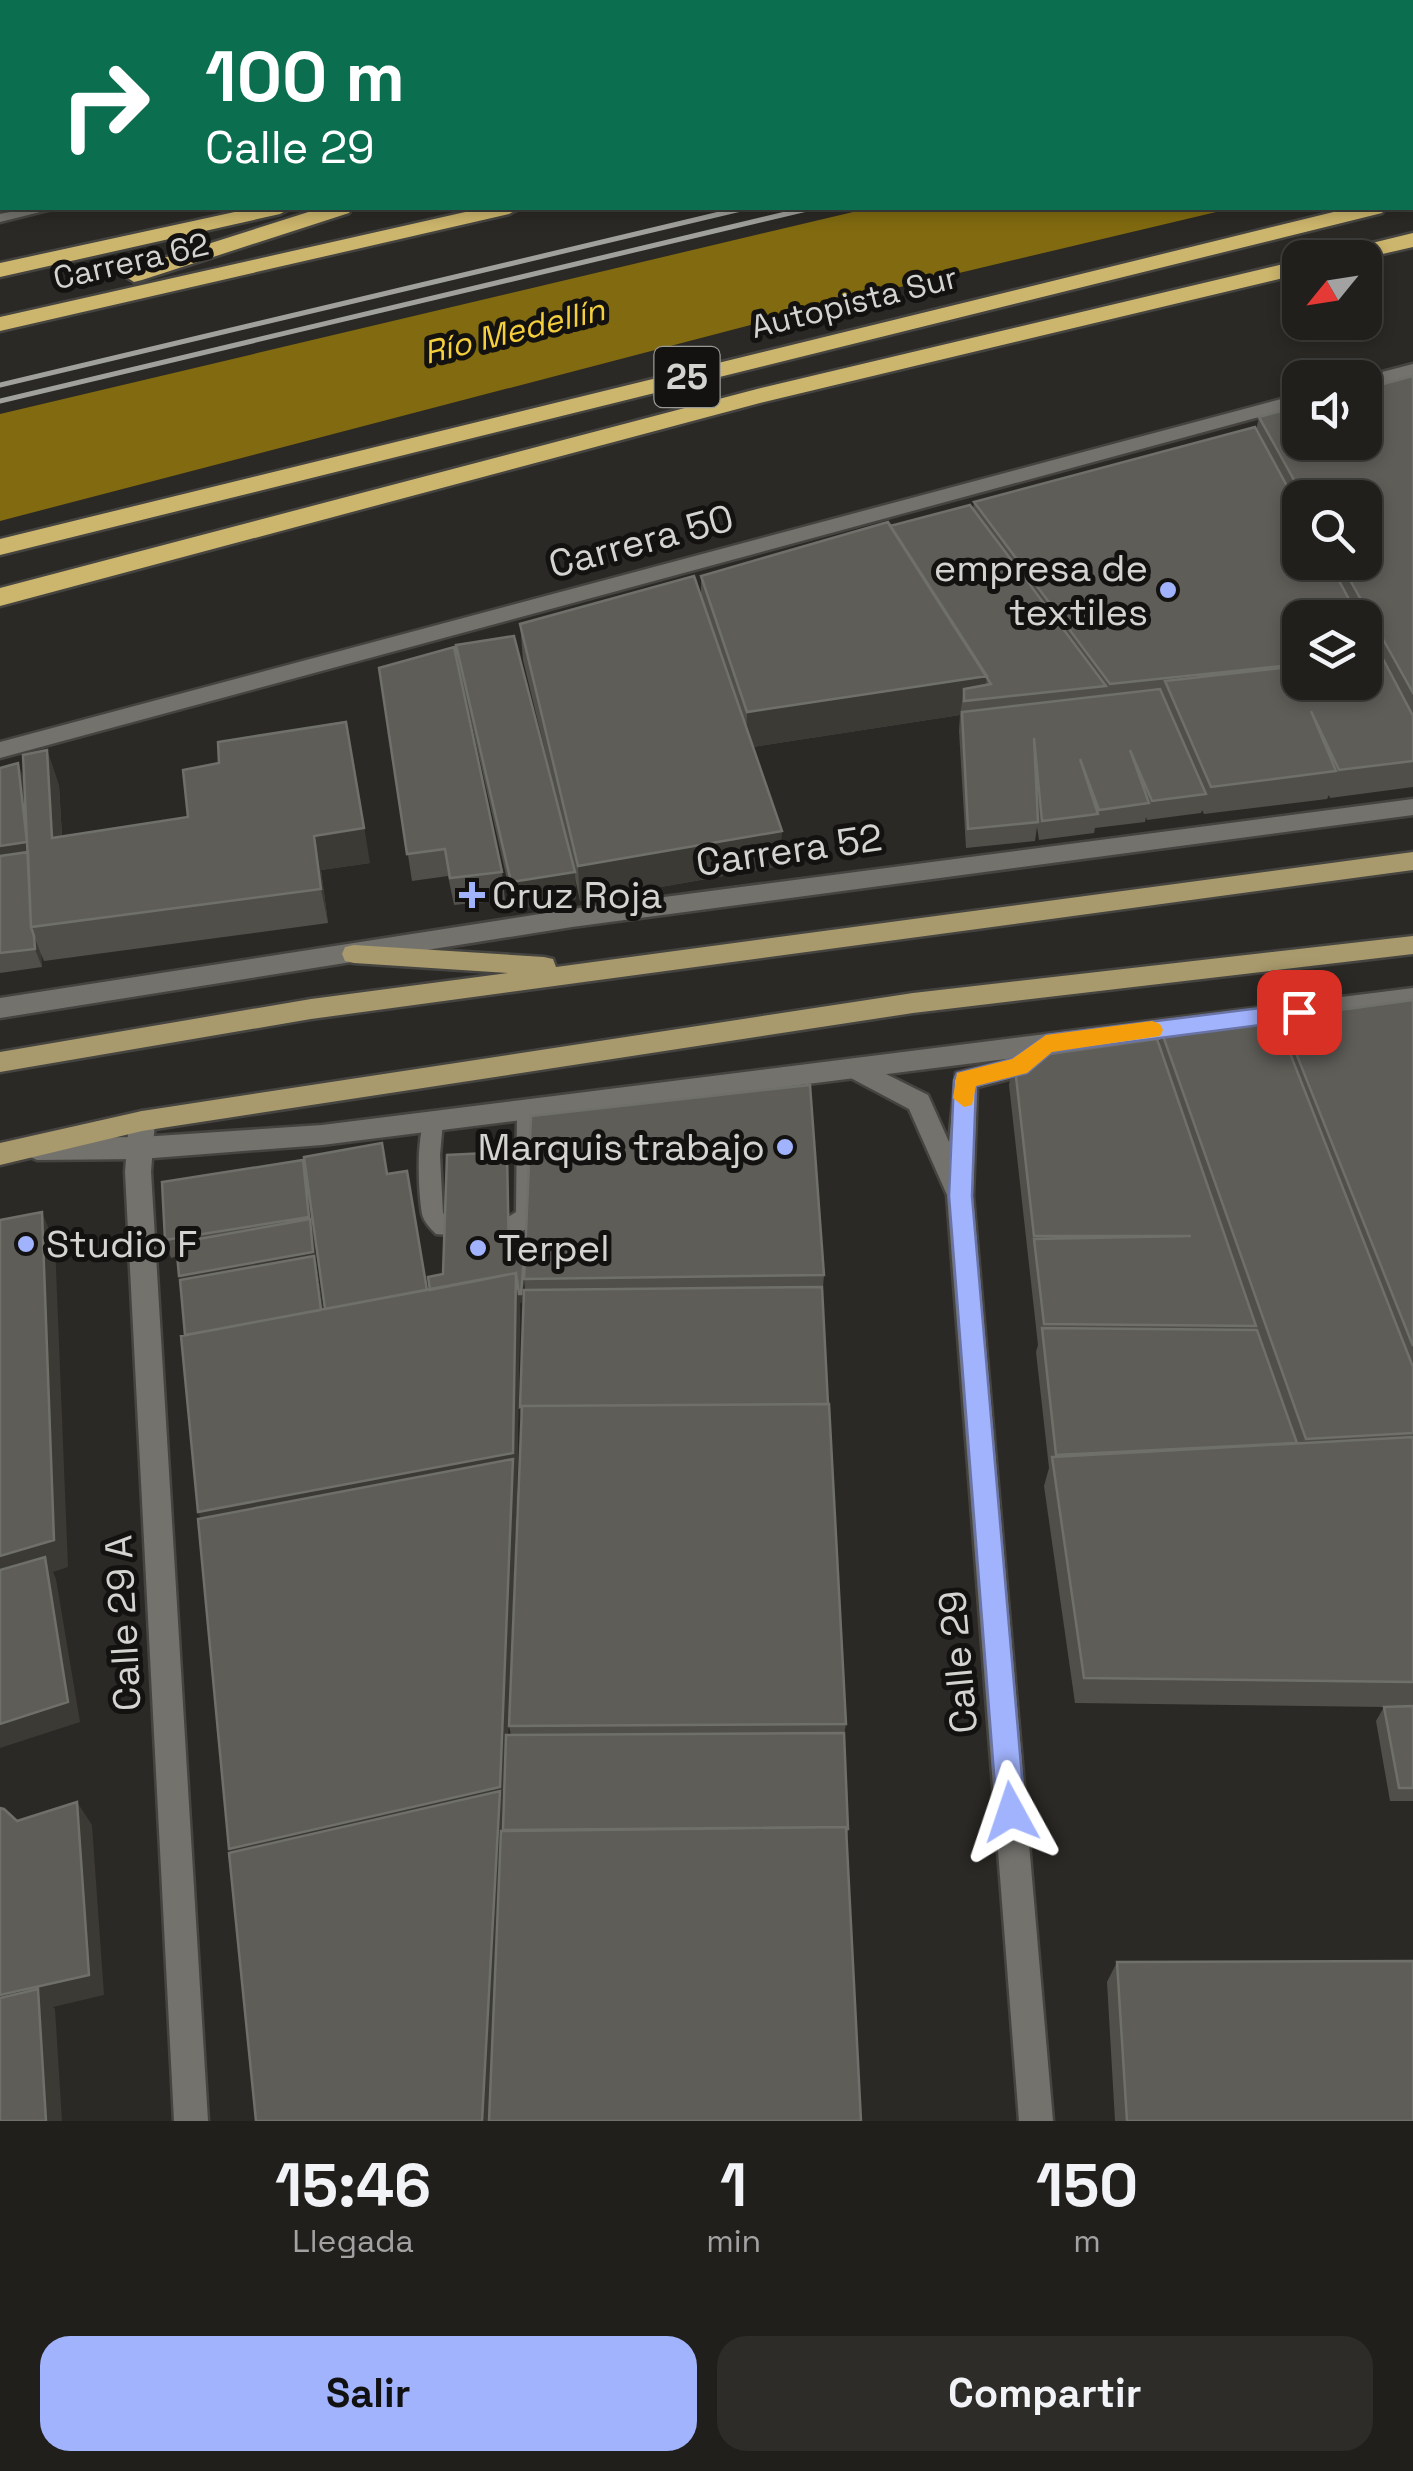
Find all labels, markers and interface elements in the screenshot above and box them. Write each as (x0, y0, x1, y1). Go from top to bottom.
text: 100 m (205, 32, 405, 121)
icon: right (40, 40, 170, 170)
text: Calle 29 (205, 119, 375, 176)
street label: Carrera 62 (49, 224, 213, 298)
north arrow (1282, 240, 1382, 340)
map controls (1282, 240, 1382, 700)
street label: Autopista Sur (747, 257, 961, 347)
water label: Río Medellín (419, 289, 610, 373)
road number: 25 (654, 347, 720, 407)
button: sound (1282, 360, 1382, 460)
button: search (1282, 480, 1382, 580)
street label: Carrera 50 (543, 493, 739, 589)
place label: empresa de textiles (934, 544, 1148, 636)
marker: empresa de textiles (1157, 579, 1179, 601)
button: layers (1282, 600, 1382, 700)
street label: Carrera 52 (693, 813, 885, 887)
place label: Cruz Roja (492, 871, 662, 919)
marker: Cruz Roja (461, 884, 483, 906)
pin (1257, 970, 1342, 1055)
icon: arrive (1272, 985, 1327, 1040)
place label: Marquis trabajo (478, 1123, 765, 1171)
marker: Marquis trabajo (774, 1136, 796, 1158)
place label: Studio F (46, 1220, 198, 1268)
place label: Terpel (498, 1224, 610, 1272)
marker: Studio F (15, 1233, 37, 1255)
marker: Terpel (467, 1237, 489, 1259)
street label: Calle 29 A (94, 1534, 152, 1712)
street label: Calle 29 (928, 1589, 988, 1735)
position arrow (959, 1760, 1063, 1864)
text: 15:46 (275, 2147, 431, 2224)
text: 1 (720, 2147, 747, 2224)
text: 150 (1036, 2147, 1138, 2224)
text: Llegada (292, 2221, 414, 2261)
text: min (706, 2221, 761, 2261)
text: m (1073, 2221, 1101, 2261)
button: Salir (40, 2336, 697, 2451)
button: Compartir (717, 2336, 1373, 2451)

